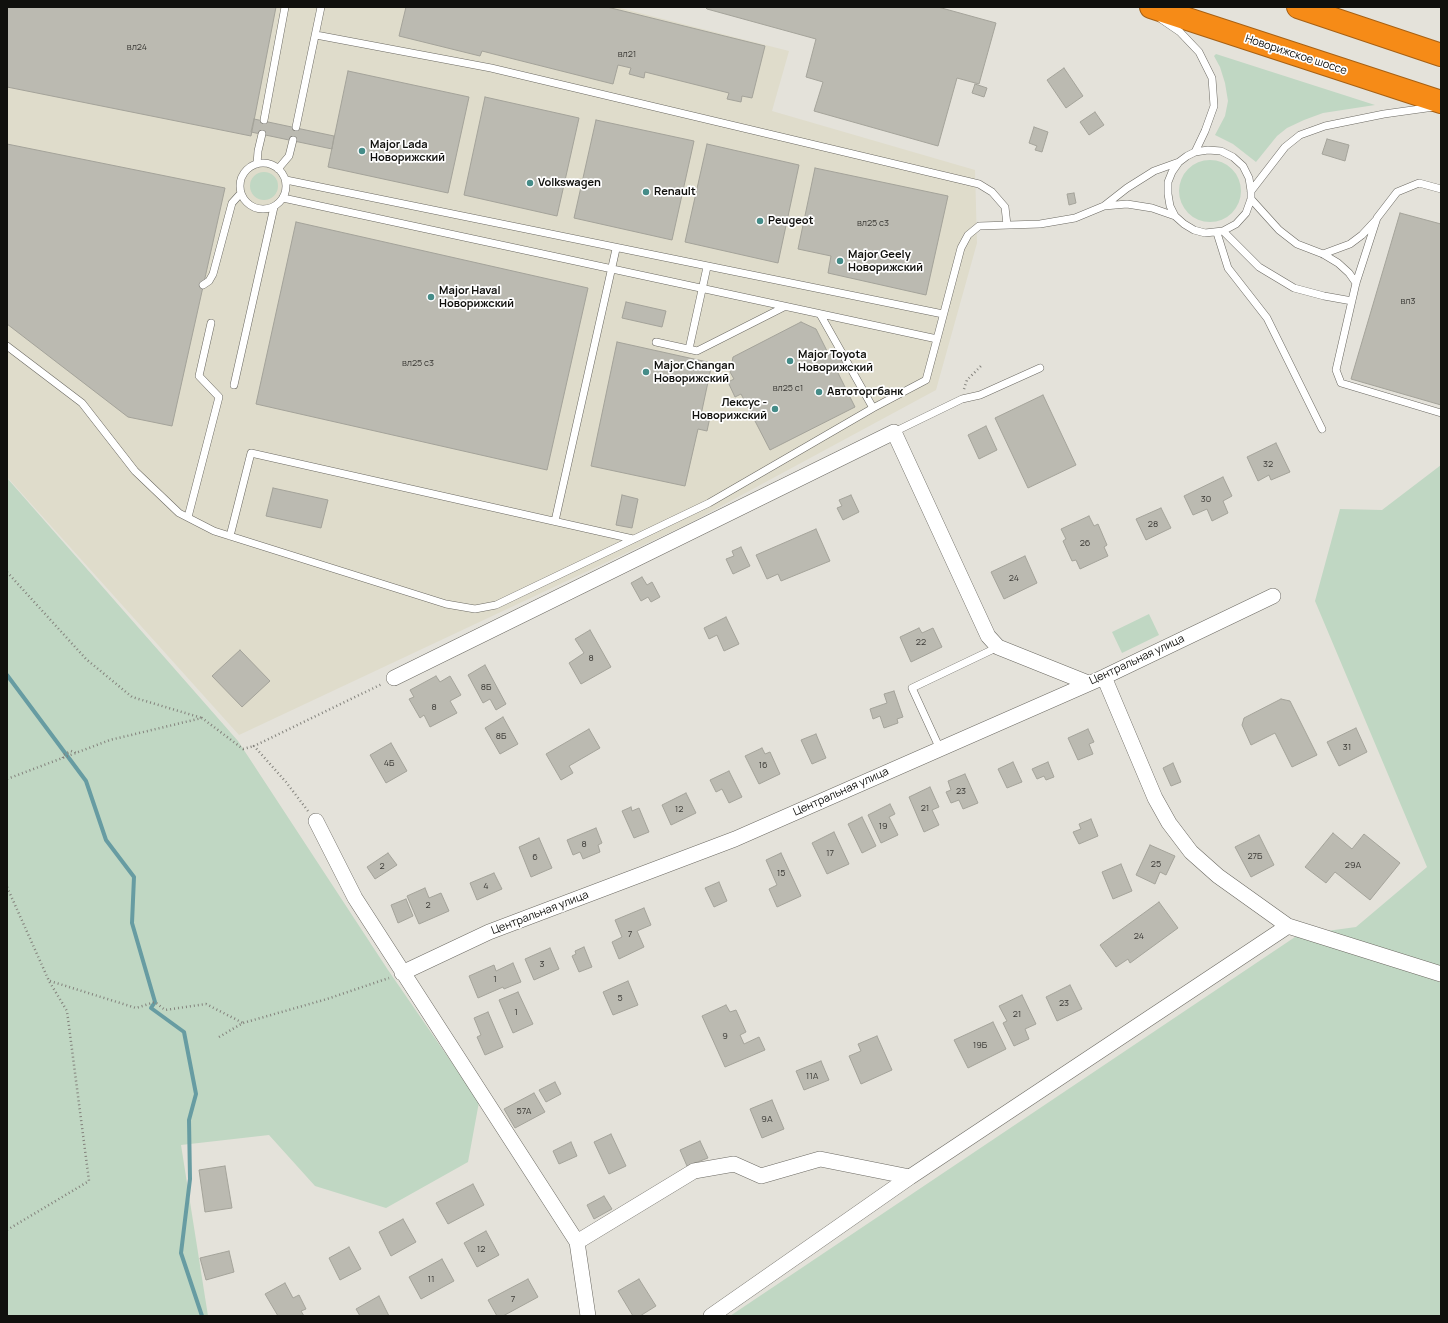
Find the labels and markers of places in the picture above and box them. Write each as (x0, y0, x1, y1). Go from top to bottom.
place label: Major Lada Новорижский (370, 138, 445, 164)
marker: Major Lada Новорижский (357, 146, 367, 156)
place label: Volkswagen (538, 176, 601, 190)
marker: Volkswagen (525, 178, 535, 188)
place label: Renault (654, 185, 696, 199)
marker: Renault (641, 187, 651, 197)
place label: Peugeot (768, 214, 813, 228)
marker: Peugeot (755, 216, 765, 226)
place label: Major Geely Новорижский (848, 248, 923, 274)
marker: Major Geely Новорижский (835, 256, 845, 266)
place label: Major Haval Новорижский (439, 284, 514, 310)
marker: Major Haval Новорижский (426, 292, 436, 302)
place label: Major Toyota Новорижский (798, 348, 873, 374)
marker: Major Toyota Новорижский (785, 356, 795, 366)
place label: Major Changan Новорижский (654, 359, 735, 385)
marker: Major Changan Новорижский (641, 367, 651, 377)
place label: Автоторгбанк (827, 385, 903, 399)
marker: Автоторгбанк (814, 387, 824, 397)
place label: Лексус - Новорижский (692, 396, 767, 422)
marker: Лексус - Новорижский (770, 404, 780, 414)

